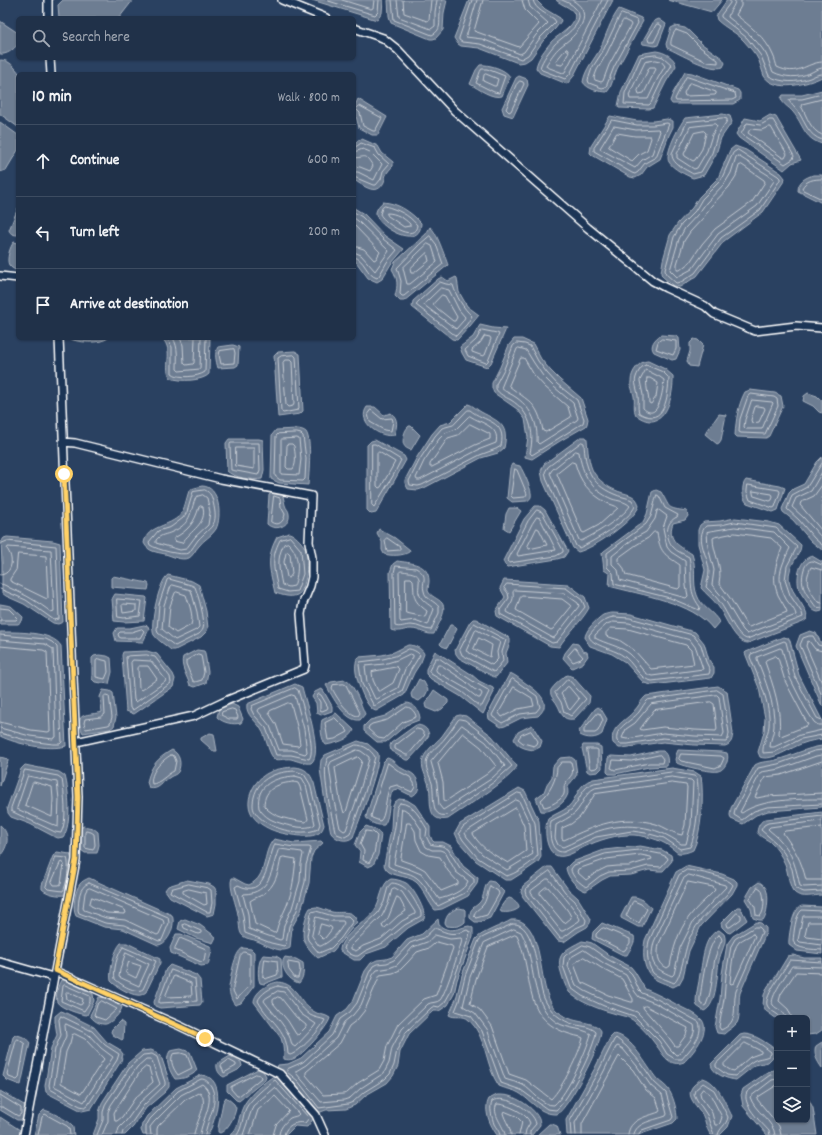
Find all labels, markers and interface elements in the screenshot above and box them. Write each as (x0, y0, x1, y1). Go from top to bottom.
search box (16, 16, 356, 60)
icon: search (30, 27, 52, 49)
text: Search here (62, 27, 130, 49)
text: 10 min (32, 86, 72, 110)
text: Walk · 800 m (278, 89, 340, 108)
icon: ahead (32, 150, 54, 172)
text: Continue (70, 150, 119, 172)
text: 600 m (308, 151, 340, 170)
icon: left (32, 222, 54, 244)
text: Turn left (70, 222, 119, 244)
text: 200 m (308, 223, 340, 242)
icon: arrive (32, 294, 54, 316)
text: Arrive at destination (70, 294, 188, 316)
route start (55, 465, 73, 483)
map controls (774, 1015, 810, 1123)
button: + (774, 1015, 810, 1051)
route end (196, 1029, 214, 1047)
button: − (774, 1051, 810, 1087)
button: layers (774, 1087, 810, 1123)

